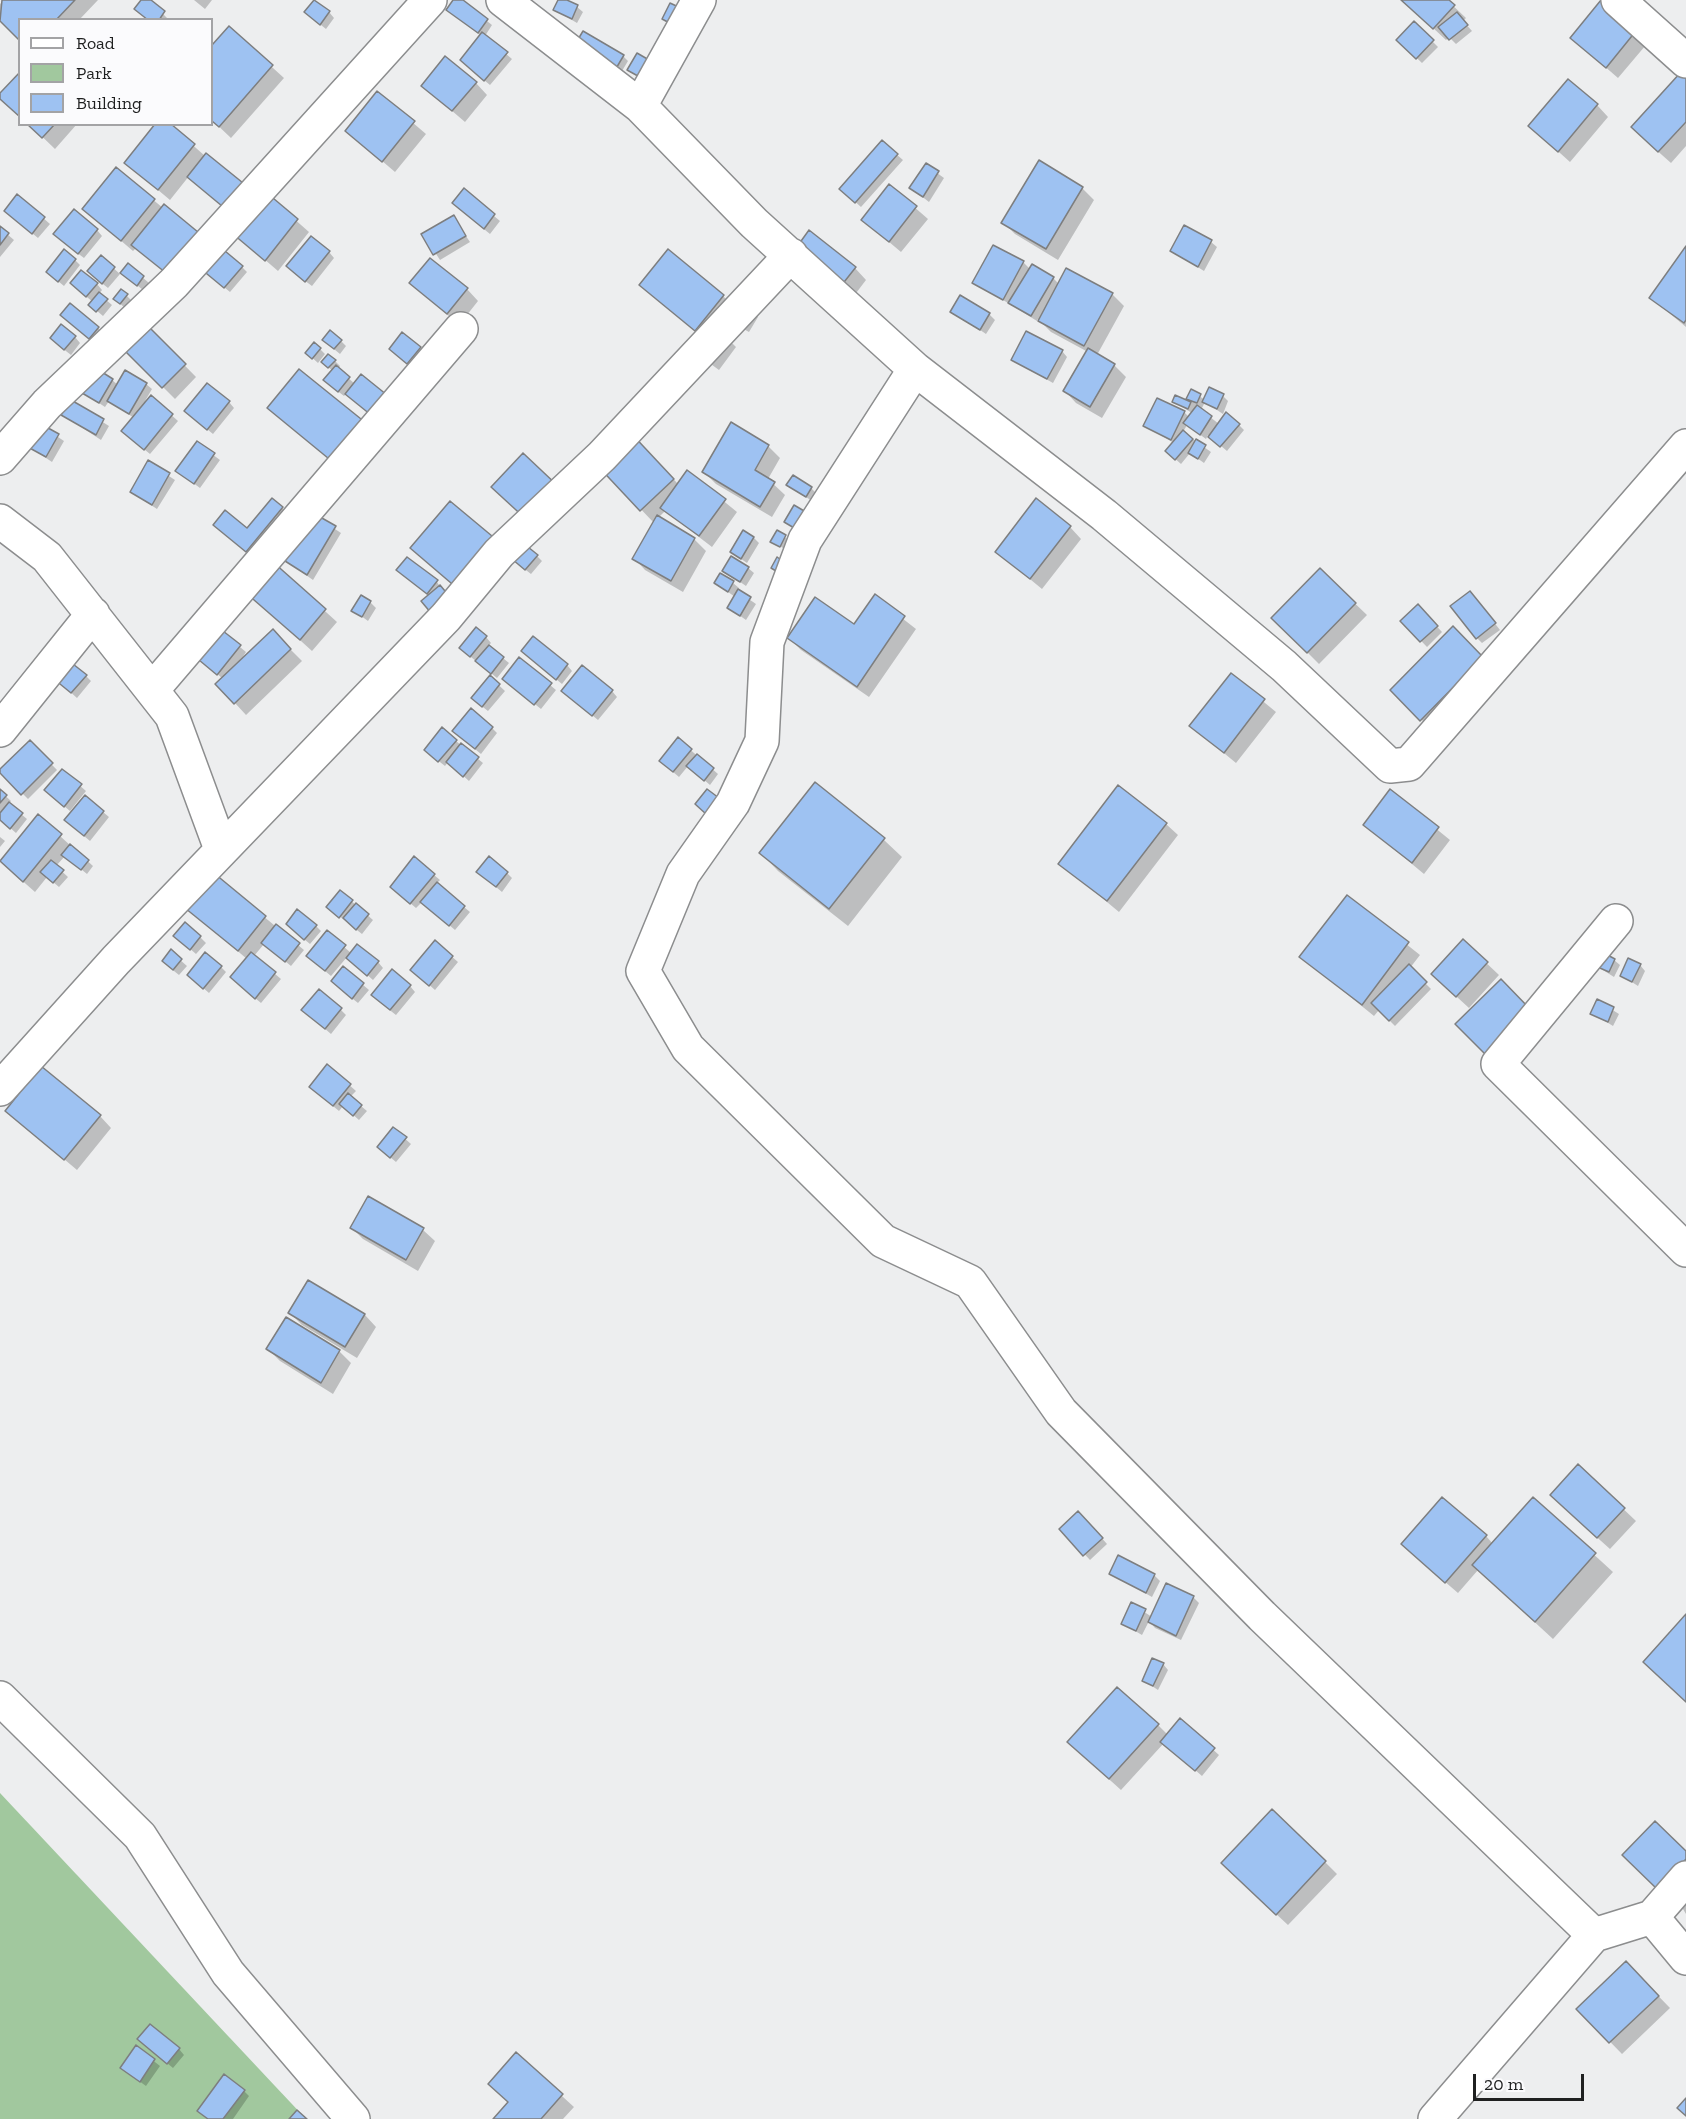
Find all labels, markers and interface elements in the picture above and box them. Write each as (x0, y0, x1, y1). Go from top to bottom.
legend (18, 18, 213, 126)
text: Road (76, 32, 115, 54)
text: Park (76, 62, 112, 84)
text: Building (76, 92, 142, 114)
scale bar (1476, 2062, 1587, 2100)
text: 20 m (1484, 2073, 1523, 2095)

